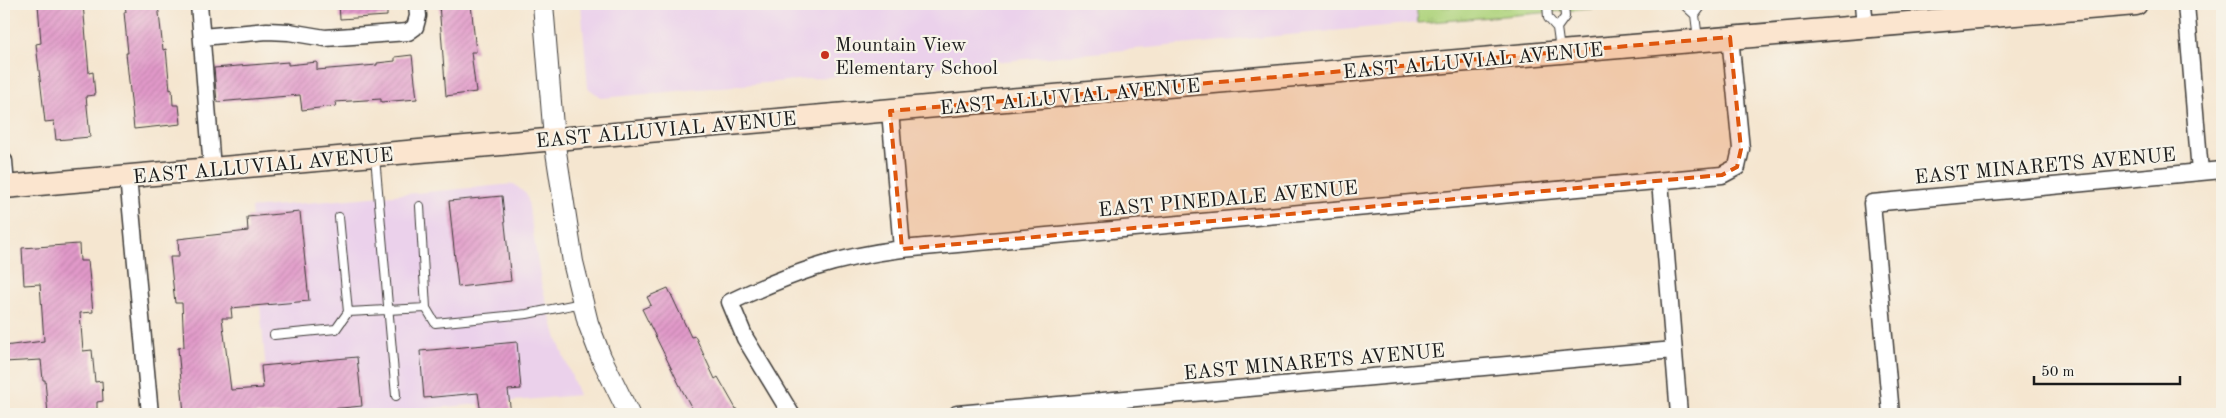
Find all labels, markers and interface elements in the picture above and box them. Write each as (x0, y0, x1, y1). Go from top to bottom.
place label: Mountain View Elementary School (835, 36, 998, 79)
street label: EAST ALLUVIAL AVENUE (1342, 41, 1604, 83)
marker: Mountain View Elementary School (819, 49, 831, 61)
street label: EAST ALLUVIAL AVENUE (939, 77, 1201, 119)
street label: EAST ALLUVIAL AVENUE (535, 110, 797, 152)
street label: EAST ALLUVIAL AVENUE (132, 146, 394, 188)
street label: EAST MINARETS AVENUE (1914, 146, 2177, 188)
street label: EAST PINEDALE AVENUE (1098, 179, 1359, 221)
street label: EAST MINARETS AVENUE (1183, 342, 1446, 384)
scale bar (2034, 353, 2180, 385)
text: 50 m (2041, 365, 2075, 380)

